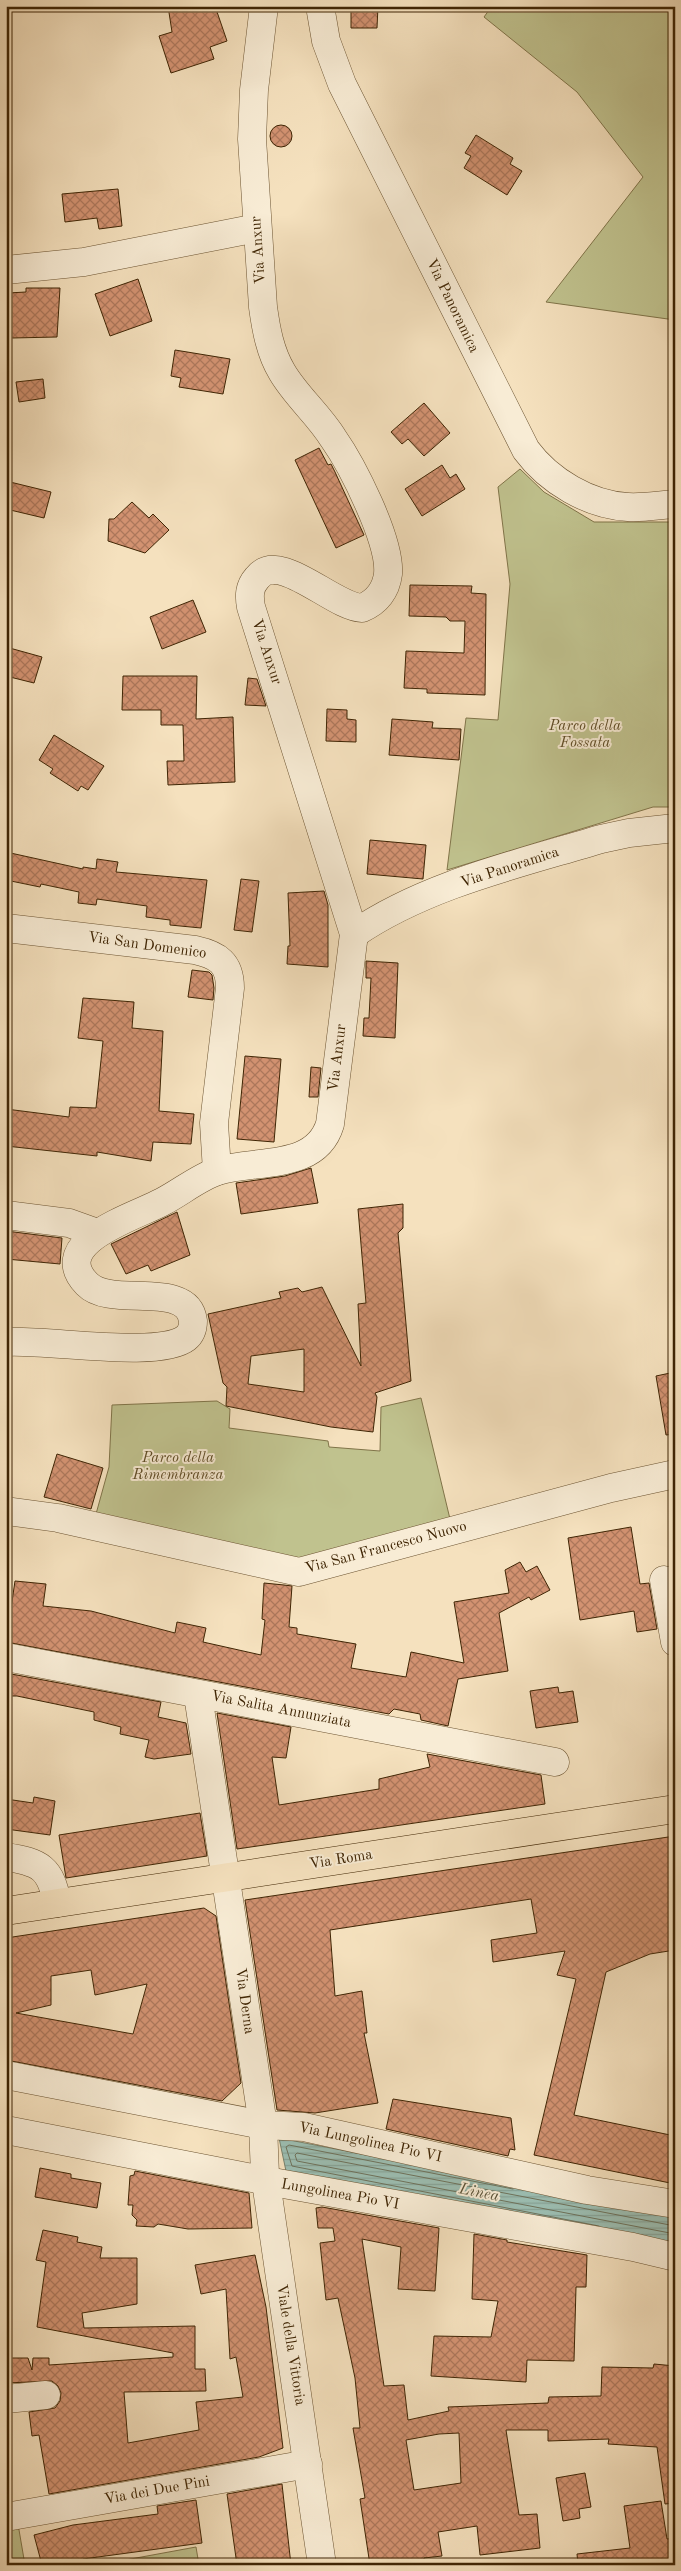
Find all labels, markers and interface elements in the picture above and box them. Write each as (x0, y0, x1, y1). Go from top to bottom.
street label: Via Anxur (249, 216, 269, 284)
street label: Via Panoramica (423, 257, 481, 356)
street label: Via Anxur (248, 617, 284, 687)
park label: Parco della Fossata (548, 719, 621, 751)
street label: Via Panoramica (459, 845, 562, 891)
street label: Via San Domenico (87, 930, 207, 962)
street label: Via Anxur (326, 1023, 350, 1093)
park label: Parco della Rimembranza (131, 1451, 224, 1483)
street label: Via San Francesco Nuovo (304, 1519, 468, 1577)
street label: Via Salita Annunziata (210, 1689, 353, 1731)
street label: Via Roma (308, 1847, 374, 1872)
street label: Via Derna (232, 1967, 256, 2036)
street label: Via Lungolinea Pio VI (297, 2120, 443, 2166)
street label: Lungolinea Pio VI (280, 2177, 400, 2213)
water label: Linea (457, 2181, 501, 2205)
street label: Viale della Vittoria (273, 2283, 307, 2407)
street label: Via dei Due Pini (103, 2474, 211, 2508)

